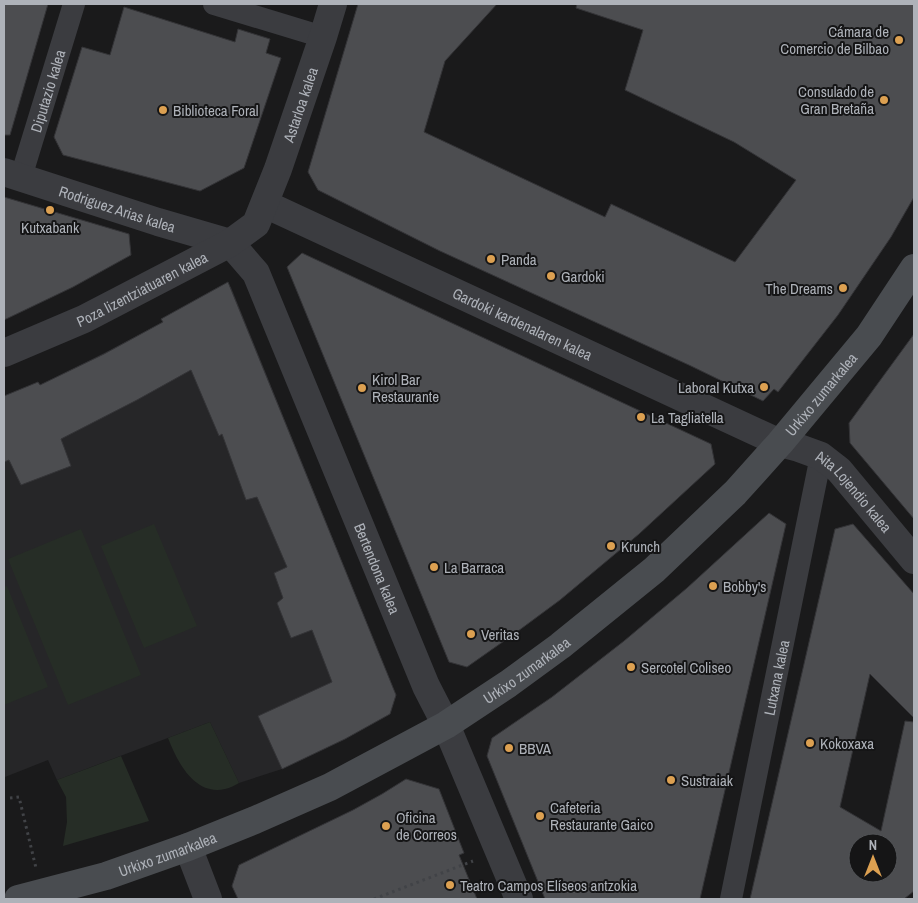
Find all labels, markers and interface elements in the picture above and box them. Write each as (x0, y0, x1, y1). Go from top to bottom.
place label: Cámara de Comercio de Bilbao (780, 21, 889, 59)
marker: Cámara de Comercio de Bilbao (893, 34, 905, 46)
street label: Diputazio kalea (25, 47, 70, 135)
street label: Astarloa kalea (277, 64, 323, 146)
place label: Consulado de Gran Bretaña (798, 81, 874, 119)
marker: Consulado de Gran Bretaña (878, 94, 890, 106)
place label: Biblioteca Foral (173, 100, 259, 121)
marker: Biblioteca Foral (157, 104, 169, 116)
street label: Rodriguez Arias kalea (56, 180, 178, 237)
marker: Kutxabank (44, 204, 56, 216)
place label: Kutxabank (21, 217, 80, 238)
street label: Poza lizentziatuaren kalea (73, 246, 211, 332)
place label: Panda (501, 249, 537, 270)
marker: Panda (485, 253, 497, 265)
place label: Gardoki (561, 266, 605, 287)
marker: Gardoki (545, 270, 557, 282)
place label: The Dreams (765, 278, 833, 299)
street label: Gardoki kardenalaren kalea (449, 282, 596, 365)
marker: The Dreams (837, 282, 849, 294)
street label: Urkixo zumarkalea (780, 348, 862, 440)
place label: Kirol Bar Restaurante (372, 369, 439, 407)
place label: Laboral Kutxa (678, 377, 754, 398)
marker: Laboral Kutxa (758, 381, 770, 393)
marker: Kirol Bar Restaurante (356, 382, 368, 394)
place label: La Tagliatella (651, 407, 724, 428)
marker: La Tagliatella (635, 411, 647, 423)
street label: Aita Lojendio kalea (812, 444, 897, 537)
street label: Bertendona kalea (349, 520, 406, 617)
place label: Krunch (621, 536, 660, 557)
marker: Krunch (605, 540, 617, 552)
place label: La Barraca (444, 557, 504, 578)
marker: La Barraca (428, 561, 440, 573)
place label: Bobby's (723, 576, 766, 597)
marker: Bobby's (707, 580, 719, 592)
place label: Veritas (481, 624, 519, 645)
marker: Veritas (465, 628, 477, 640)
street label: Urkixo zumarkalea (479, 631, 574, 708)
street label: Lutxana kalea (758, 638, 794, 717)
place label: Sercotel Coliseo (641, 657, 731, 678)
marker: Sercotel Coliseo (625, 661, 637, 673)
place label: Kokoxaxa (820, 733, 874, 754)
marker: Kokoxaxa (804, 737, 816, 749)
place label: BBVA (519, 738, 552, 759)
marker: BBVA (503, 742, 515, 754)
place label: Sustraiak (681, 770, 734, 791)
marker: Sustraiak (665, 774, 677, 786)
place label: Cafeteria Restaurante Gaico (550, 797, 653, 835)
place label: Oficina de Correos (396, 807, 457, 845)
marker: Cafeteria Restaurante Gaico (534, 810, 546, 822)
marker: Oficina de Correos (380, 820, 392, 832)
street label: Urkixo zumarkalea (115, 826, 219, 881)
north arrow (848, 833, 898, 883)
text: N (869, 836, 877, 854)
place label: Teatro Campos Elíseos antzokia (460, 875, 637, 896)
marker: Teatro Campos Elíseos antzokia (444, 879, 456, 891)

